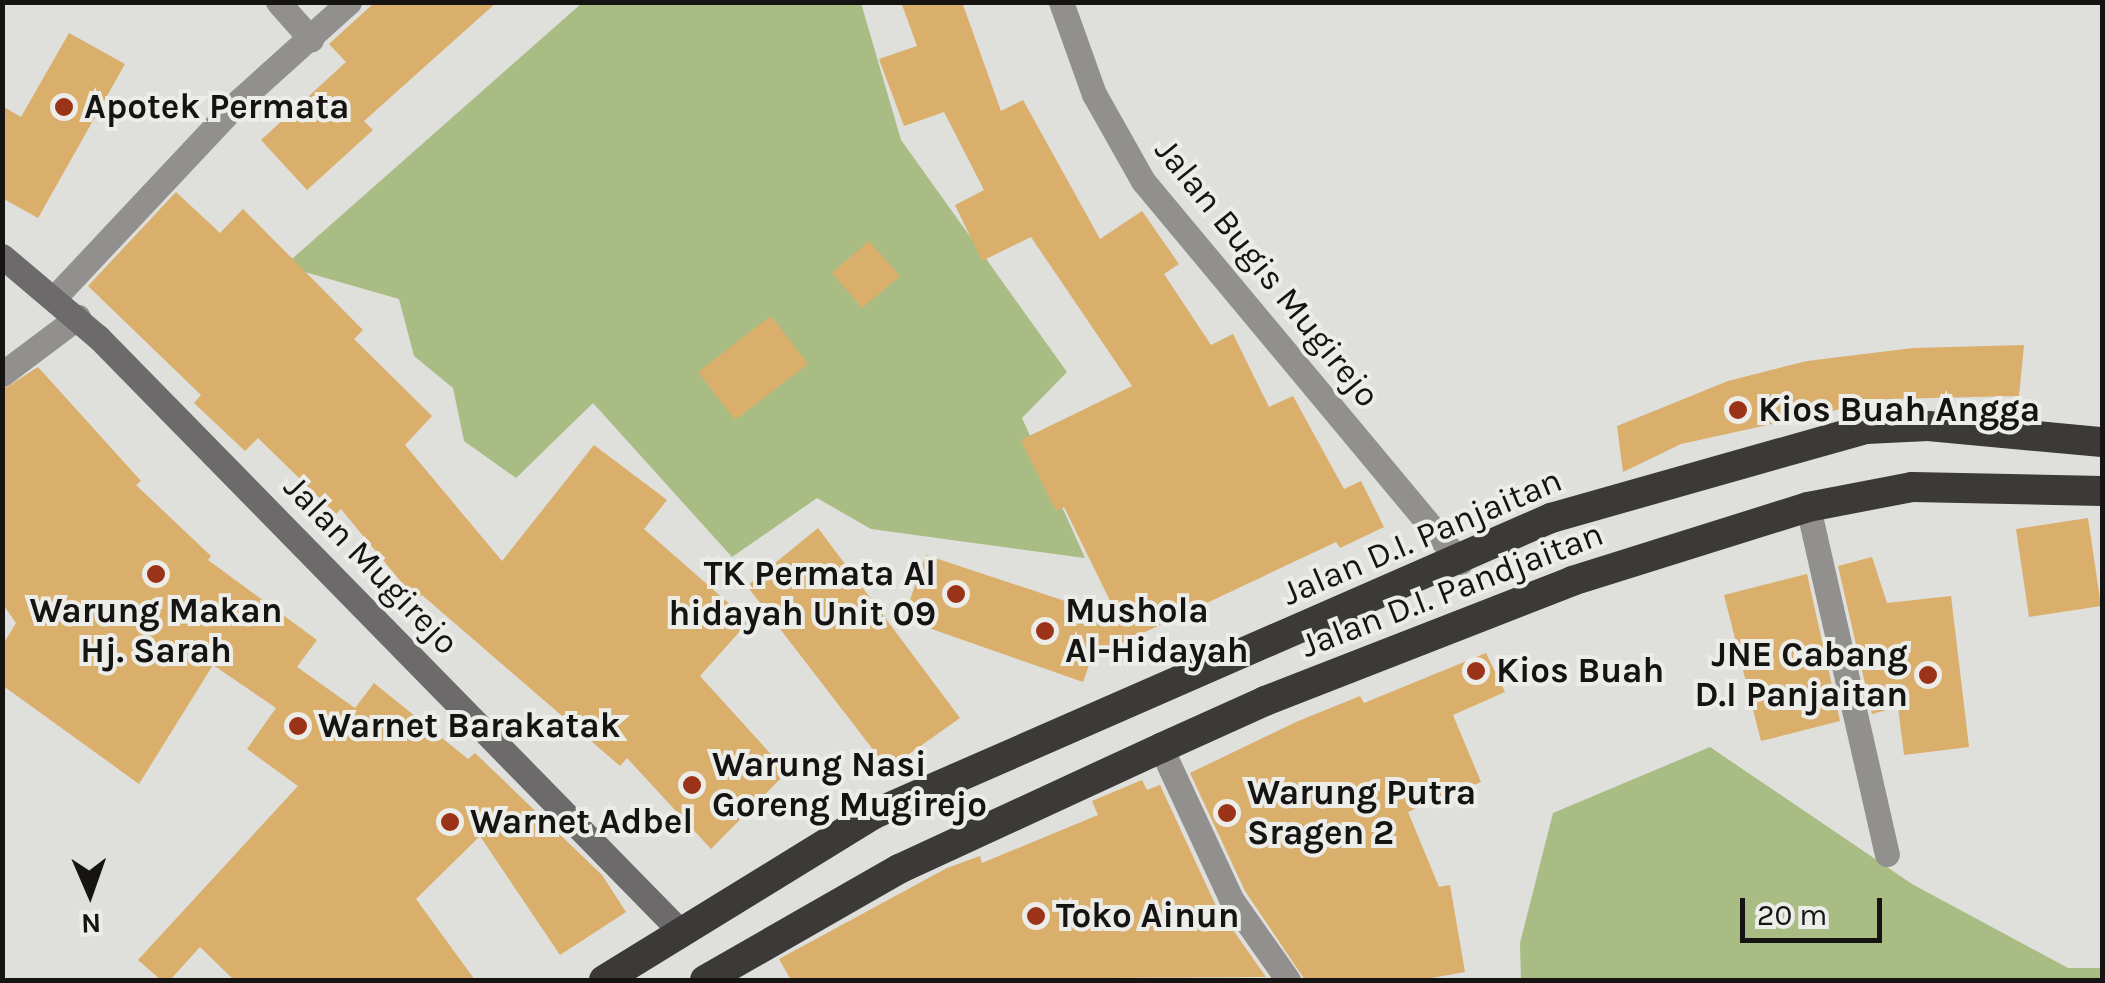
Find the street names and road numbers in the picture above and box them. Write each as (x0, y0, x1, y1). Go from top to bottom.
street label: Jalan Bugis Mugirejo (1146, 130, 1388, 416)
street label: Jalan D.I. Panjaitan (1276, 459, 1568, 615)
street label: Jalan Mugirejo (275, 466, 467, 664)
street label: Jalan D.I. Pandjaitan (1295, 513, 1609, 667)

